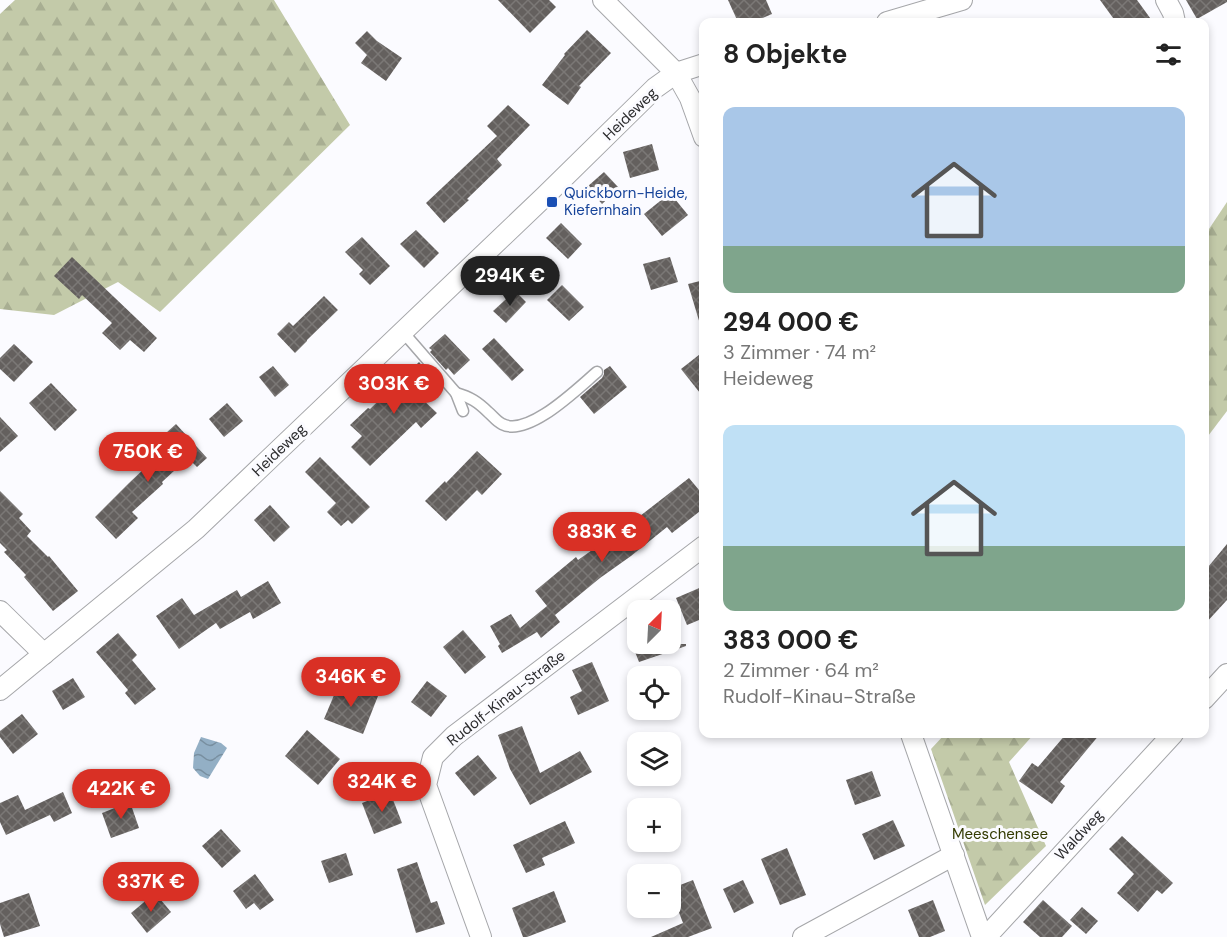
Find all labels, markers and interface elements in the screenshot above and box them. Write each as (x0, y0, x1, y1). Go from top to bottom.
text: 8 Objekte (723, 37, 847, 71)
icon: filters (1152, 38, 1185, 71)
street label: Heideweg (599, 83, 661, 145)
icon: home (900, 146, 1008, 254)
place label: Quickborn-Heide, Kiefernhain (564, 183, 688, 220)
marker: Quickborn-Heide, Kiefernhain (545, 195, 559, 209)
pin: 294K € (461, 256, 559, 307)
text: 294K € (475, 262, 545, 288)
text: 294 000 € (723, 305, 859, 339)
text: 3 Zimmer · 74 m² (723, 339, 876, 365)
pin: 303K € (345, 364, 443, 415)
text: Heideweg (723, 365, 814, 391)
text: 303K € (358, 370, 430, 396)
street label: Heideweg (248, 419, 310, 481)
pin: 750K € (99, 432, 197, 483)
text: 750K € (113, 438, 183, 464)
icon: home (900, 464, 1008, 572)
pin: 383K € (553, 512, 651, 563)
text: 383K € (567, 518, 637, 544)
north arrow (627, 600, 681, 654)
map controls (627, 600, 681, 918)
text: 383 000 € (723, 623, 859, 657)
street label: Rudolf-Kinau-Straße (443, 646, 569, 750)
pin: 346K € (302, 657, 400, 708)
text: 2 Zimmer · 64 m² (723, 657, 879, 683)
text: 346K € (315, 663, 387, 689)
button: locate (627, 666, 681, 720)
text: Rudolf-Kinau-Straße (723, 683, 916, 709)
button: layers (627, 732, 681, 786)
pin: 324K € (333, 762, 431, 813)
text: 324K € (347, 768, 417, 794)
pin: 422K € (72, 769, 170, 820)
text: 422K € (86, 775, 156, 801)
button: + (627, 798, 681, 852)
street label: Waldweg (1050, 805, 1108, 865)
park label: Meeschensee (952, 824, 1048, 844)
pin: 337K € (102, 862, 200, 913)
button: − (627, 864, 681, 918)
text: 337K € (117, 868, 185, 894)

